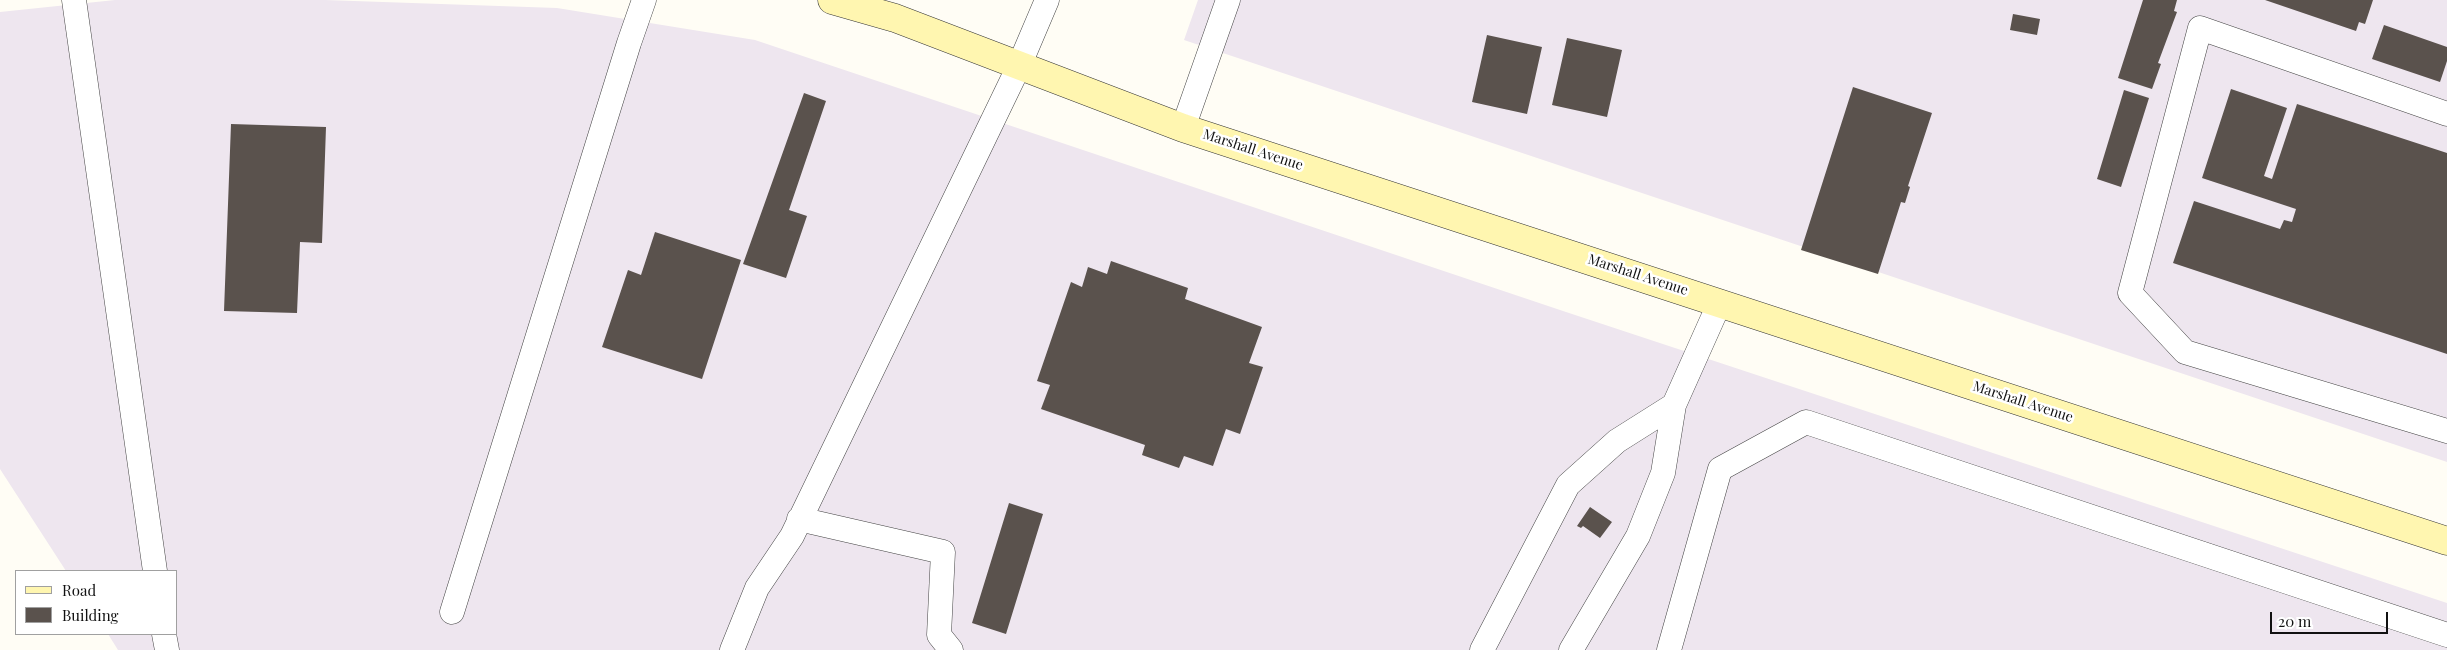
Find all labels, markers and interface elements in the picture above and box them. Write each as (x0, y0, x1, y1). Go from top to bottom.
street label: Marshall Avenue (1201, 126, 1305, 174)
street label: Marshall Avenue (1586, 251, 1690, 299)
street label: Marshall Avenue (1971, 378, 2075, 426)
legend (15, 570, 178, 635)
text: Road (62, 580, 96, 600)
scale bar (2272, 602, 2390, 634)
text: Building (62, 605, 118, 625)
text: 20 m (2278, 611, 2311, 631)

